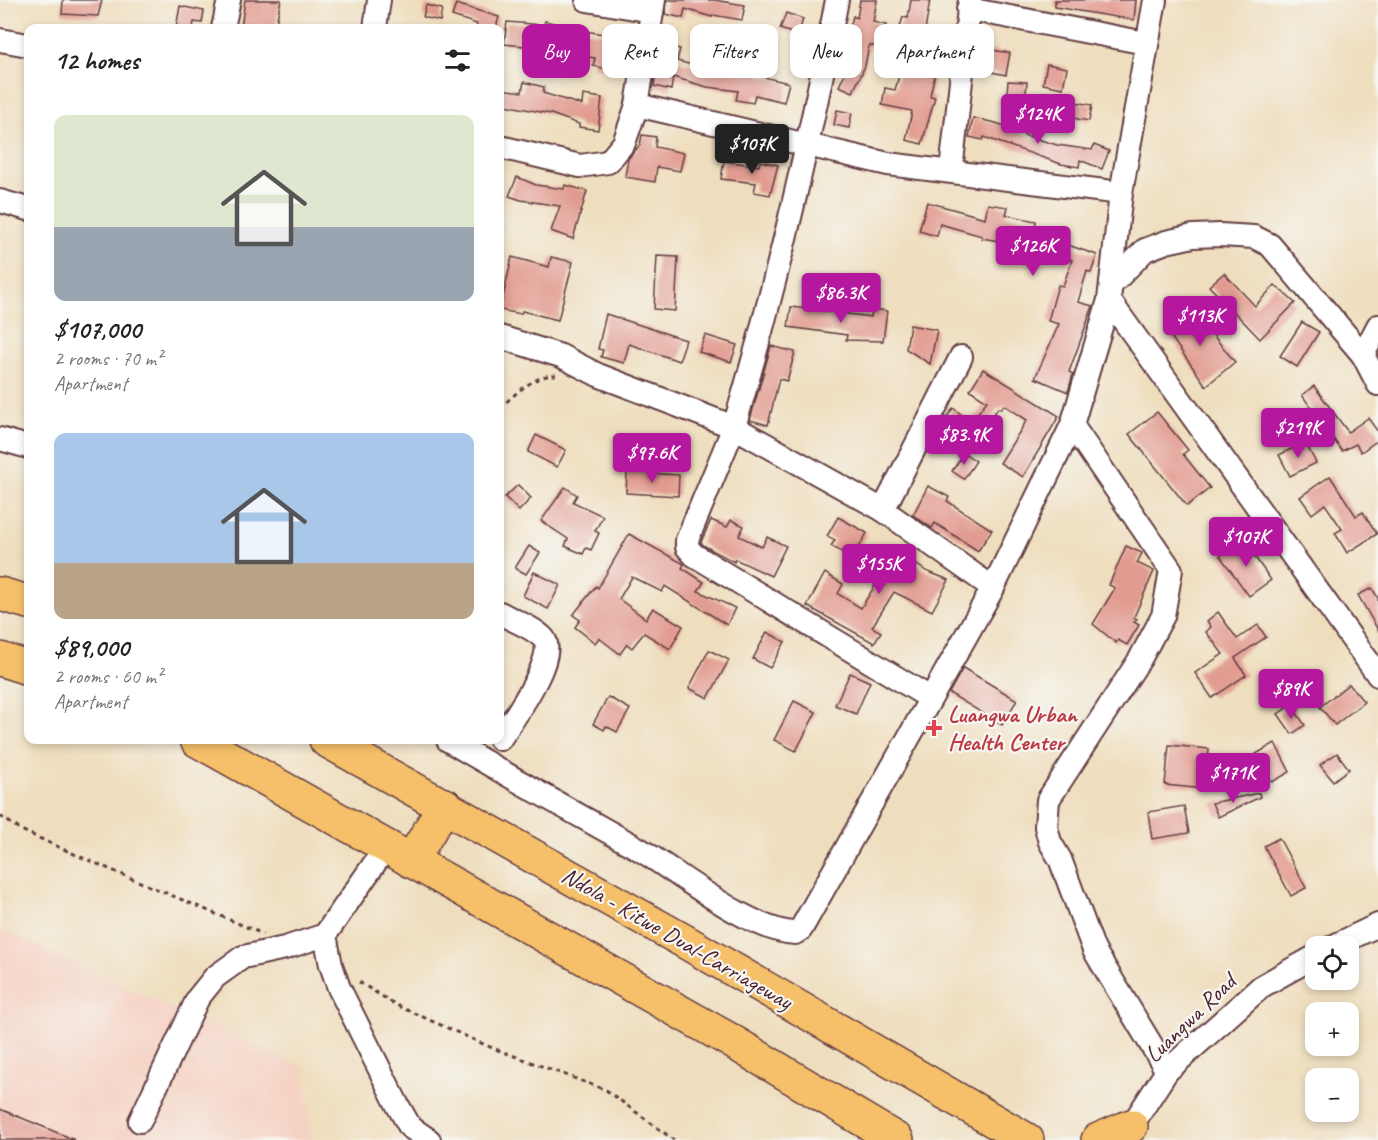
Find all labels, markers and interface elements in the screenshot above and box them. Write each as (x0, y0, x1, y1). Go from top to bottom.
chip: Buy (522, 24, 590, 78)
chip: Rent (602, 24, 678, 78)
chip: Filters (690, 24, 778, 78)
chip: New (790, 24, 862, 78)
chip: Apartment (874, 24, 994, 78)
text: 12 homes (54, 44, 139, 77)
icon: filters (441, 44, 474, 77)
pin: $124K (996, 94, 1080, 145)
text: $124K (1015, 101, 1061, 126)
pin: $107K (710, 124, 794, 175)
text: $107K (729, 131, 775, 156)
icon: home (210, 154, 318, 262)
pin: $126K (991, 226, 1075, 277)
text: $126K (1010, 233, 1056, 258)
pin: $86.3K (792, 273, 890, 324)
text: $86.3K (816, 280, 866, 305)
pin: $113K (1158, 296, 1242, 347)
text: $113K (1177, 303, 1223, 328)
text: $107,000 (54, 313, 141, 346)
text: 2 rooms · 70 m² (54, 346, 162, 371)
text: Apartment (54, 371, 127, 396)
pin: $219K (1256, 408, 1340, 459)
pin: $83.9K (915, 415, 1013, 466)
text: $219K (1275, 415, 1321, 440)
text: $83.9K (939, 422, 989, 447)
pin: $97.6K (603, 433, 701, 484)
text: $97.6K (627, 440, 677, 465)
icon: home (210, 472, 318, 580)
pin: $107K (1204, 517, 1288, 568)
text: $107K (1223, 524, 1269, 549)
pin: $155K (837, 544, 921, 595)
text: $155K (856, 551, 902, 576)
text: $89,000 (54, 631, 129, 664)
text: 2 rooms · 60 m² (54, 664, 162, 689)
pin: $89K (1255, 669, 1327, 720)
text: $89K (1273, 676, 1309, 701)
text: Apartment (54, 689, 127, 714)
place label: Luangwa Urban Health Center (948, 699, 1079, 757)
marker: Luangwa Urban Health Center (925, 719, 943, 737)
pin: $171K (1191, 753, 1275, 804)
text: $171K (1210, 760, 1256, 785)
street label: Ndola - Kitwe Dual-Carriageway (556, 860, 799, 1017)
map controls (1305, 936, 1359, 1122)
button: locate (1305, 936, 1359, 990)
street label: Luangwa Road (1138, 965, 1244, 1069)
button: + (1305, 1002, 1359, 1056)
button: − (1305, 1068, 1359, 1122)

